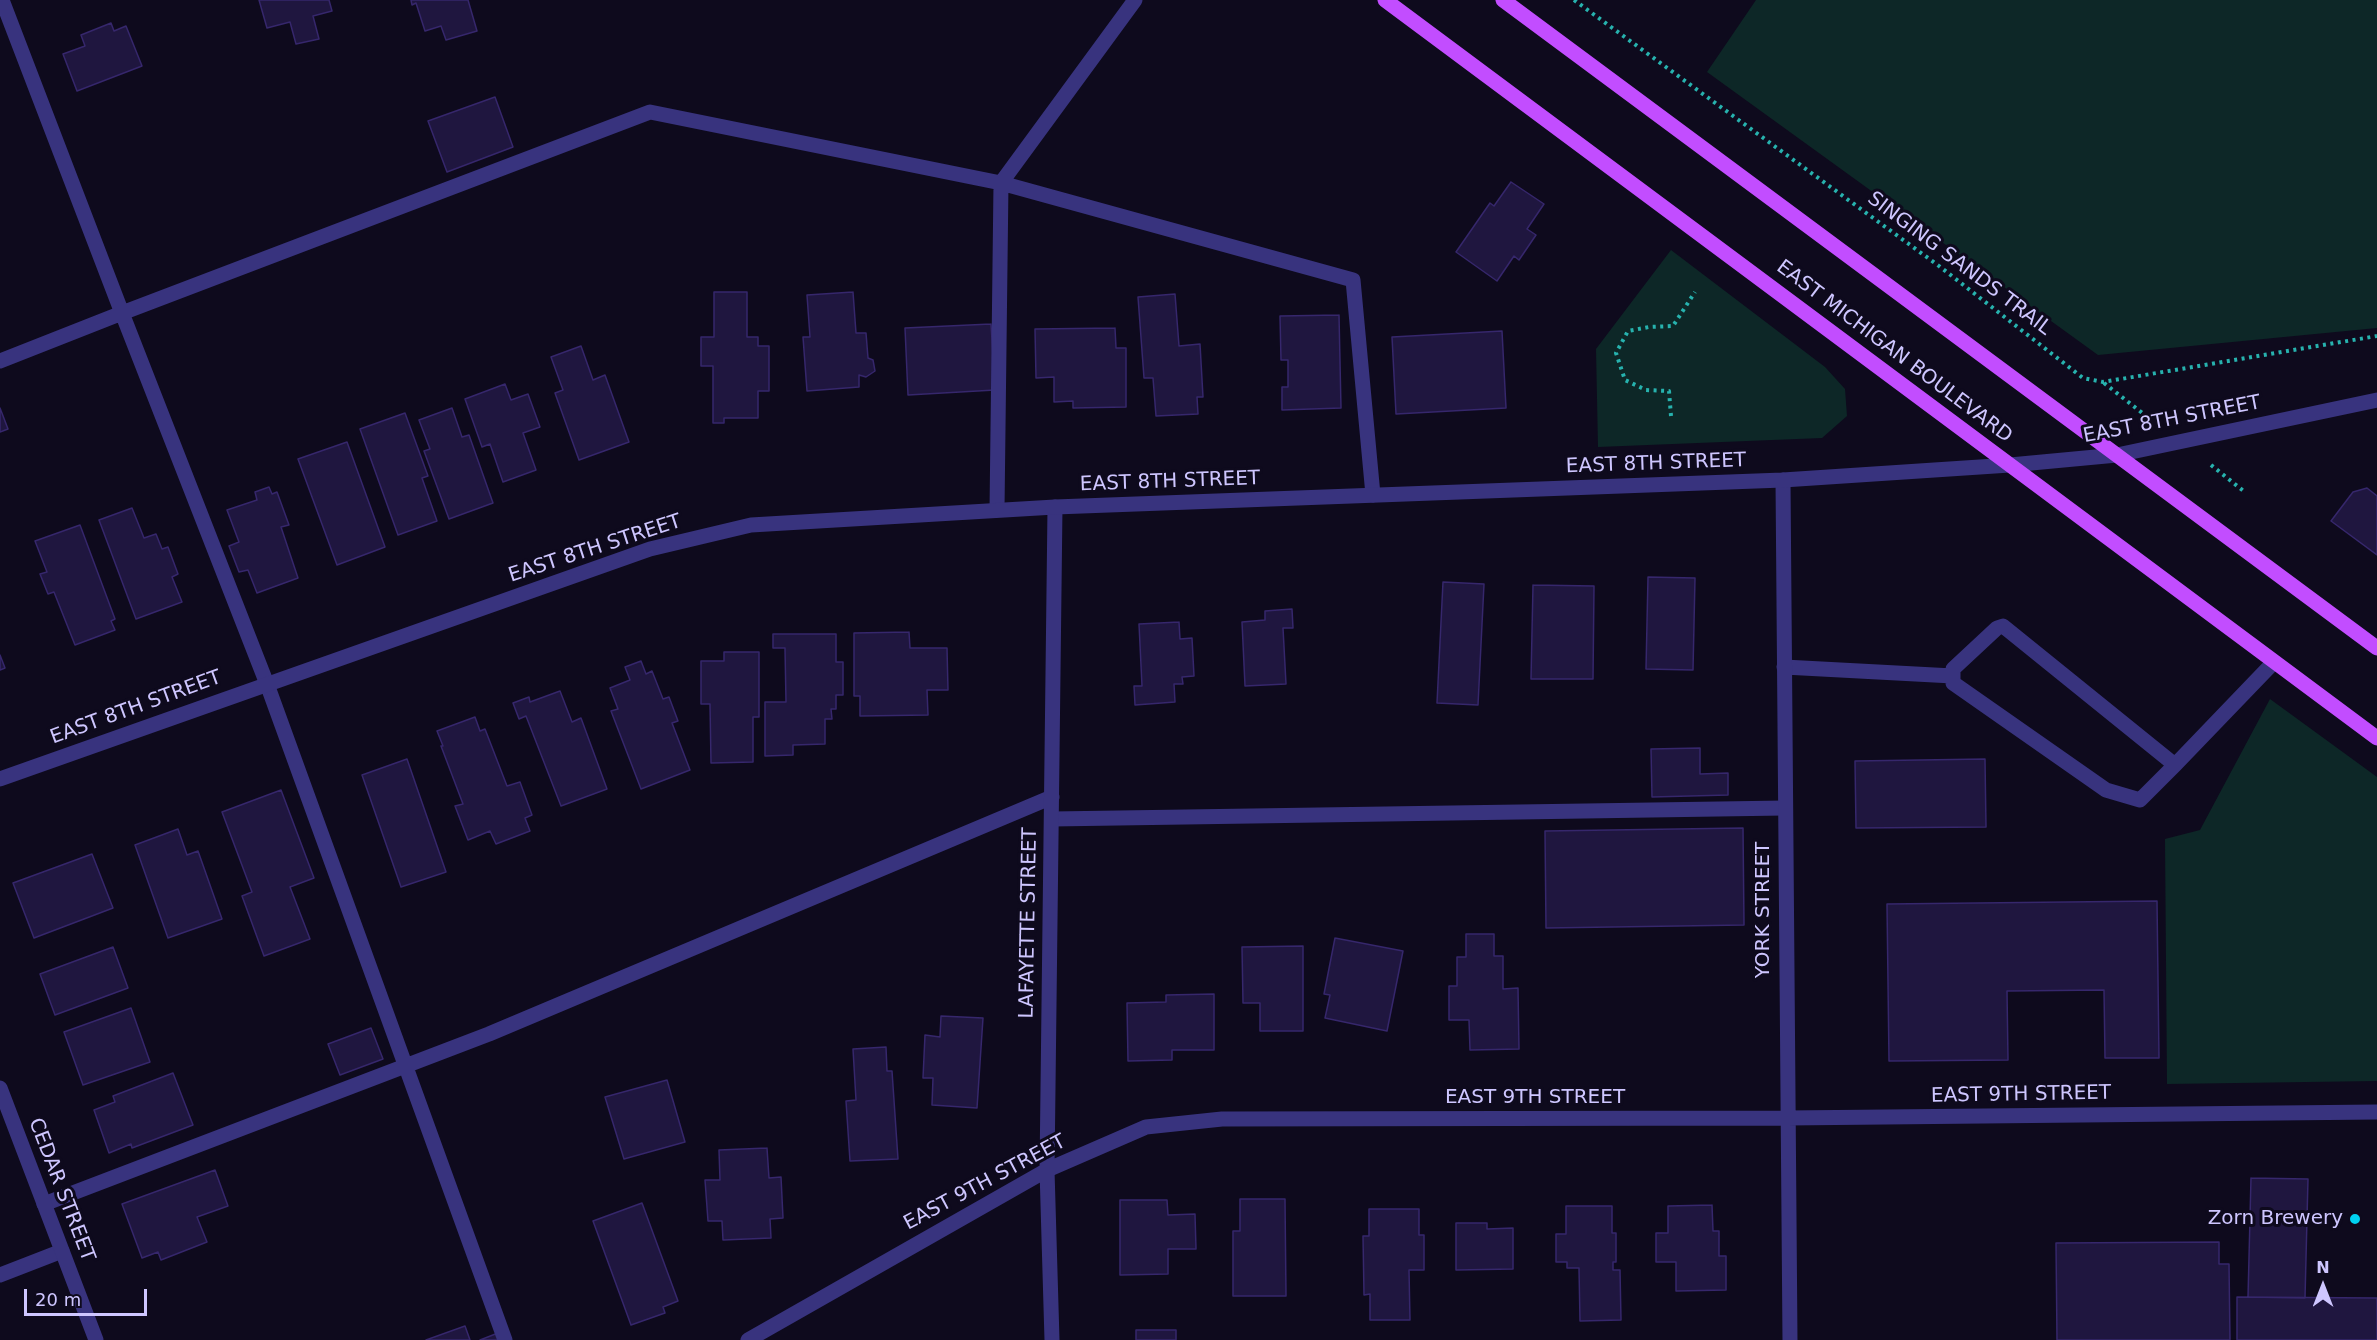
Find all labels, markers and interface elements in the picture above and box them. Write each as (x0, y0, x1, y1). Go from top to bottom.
street label: SINGING SANDS TRAIL (1862, 187, 2056, 341)
street label: EAST MICHIGAN BOULEVARD (1771, 255, 2017, 449)
street label: EAST 8TH STREET (2081, 391, 2263, 449)
street label: EAST 8TH STREET (1566, 449, 1746, 479)
street label: EAST 8TH STREET (1080, 467, 1260, 497)
street label: EAST 8TH STREET (506, 510, 684, 588)
street label: EAST 8TH STREET (47, 666, 225, 750)
street label: LAFAYETTE STREET (1015, 827, 1043, 1019)
street label: YORK STREET (1752, 842, 1776, 978)
street label: EAST 9TH STREET (1931, 1081, 2111, 1109)
street label: EAST 9TH STREET (1445, 1086, 1625, 1110)
street label: CEDAR STREET (23, 1115, 99, 1265)
street label: EAST 9TH STREET (900, 1130, 1070, 1236)
place label: Zorn Brewery (2208, 1207, 2343, 1231)
marker: Zorn Brewery (2348, 1212, 2362, 1226)
north arrow (2293, 1256, 2353, 1316)
text: N (2316, 1258, 2330, 1277)
scale bar (27, 1277, 150, 1315)
text: 20 m (35, 1289, 81, 1310)

